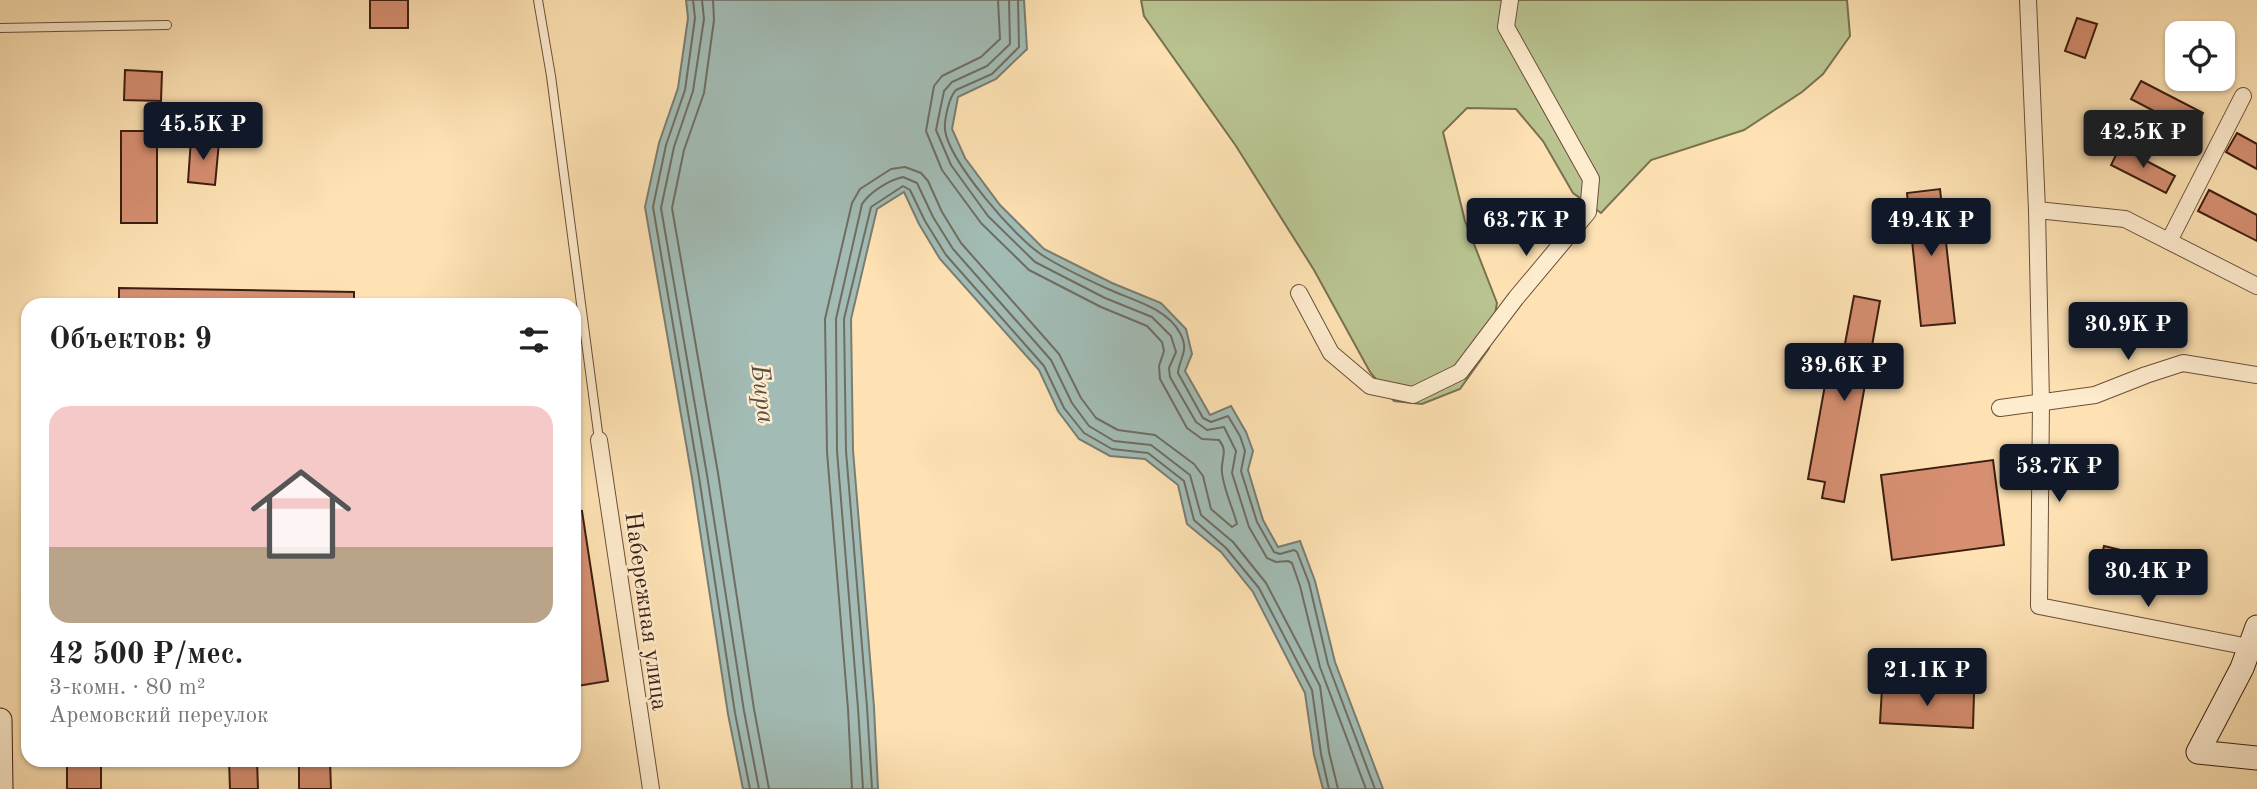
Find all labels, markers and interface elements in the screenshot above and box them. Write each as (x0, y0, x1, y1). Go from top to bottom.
map controls (2165, 21, 2235, 91)
button: locate (2165, 21, 2235, 91)
pin: 45.5K ₽ (138, 102, 268, 162)
pin: 42.5K ₽ (2078, 110, 2208, 170)
text: 45.5K ₽ (160, 113, 246, 136)
text: 42.5K ₽ (2100, 121, 2186, 144)
pin: 63.7K ₽ (1461, 198, 1591, 258)
pin: 49.4K ₽ (1866, 198, 1996, 258)
text: 63.7K ₽ (1483, 209, 1569, 232)
text: 49.4K ₽ (1888, 209, 1974, 232)
pin: 30.9K ₽ (2063, 302, 2193, 362)
text: 30.9K ₽ (2085, 313, 2171, 336)
icon: filters (515, 321, 553, 359)
text: Объектов: 9 (49, 325, 212, 355)
pin: 39.6K ₽ (1779, 344, 1909, 403)
text: 39.6K ₽ (1801, 354, 1887, 377)
water label: Бира (745, 362, 779, 425)
pin: 53.7K ₽ (1994, 444, 2124, 504)
icon: home (238, 451, 364, 577)
text: 53.7K ₽ (2016, 455, 2102, 478)
street label: Набережная улица (619, 511, 671, 712)
pin: 30.4K ₽ (2083, 550, 2213, 609)
text: 30.4K ₽ (2105, 560, 2191, 583)
text: 42 500 ₽/мес. (49, 640, 243, 670)
pin: 21.1K ₽ (1862, 648, 1992, 708)
text: 21.1K ₽ (1884, 659, 1970, 682)
text: 3-комн. · 80 m² (49, 676, 206, 699)
text: Аремовский переулок (49, 704, 269, 727)

